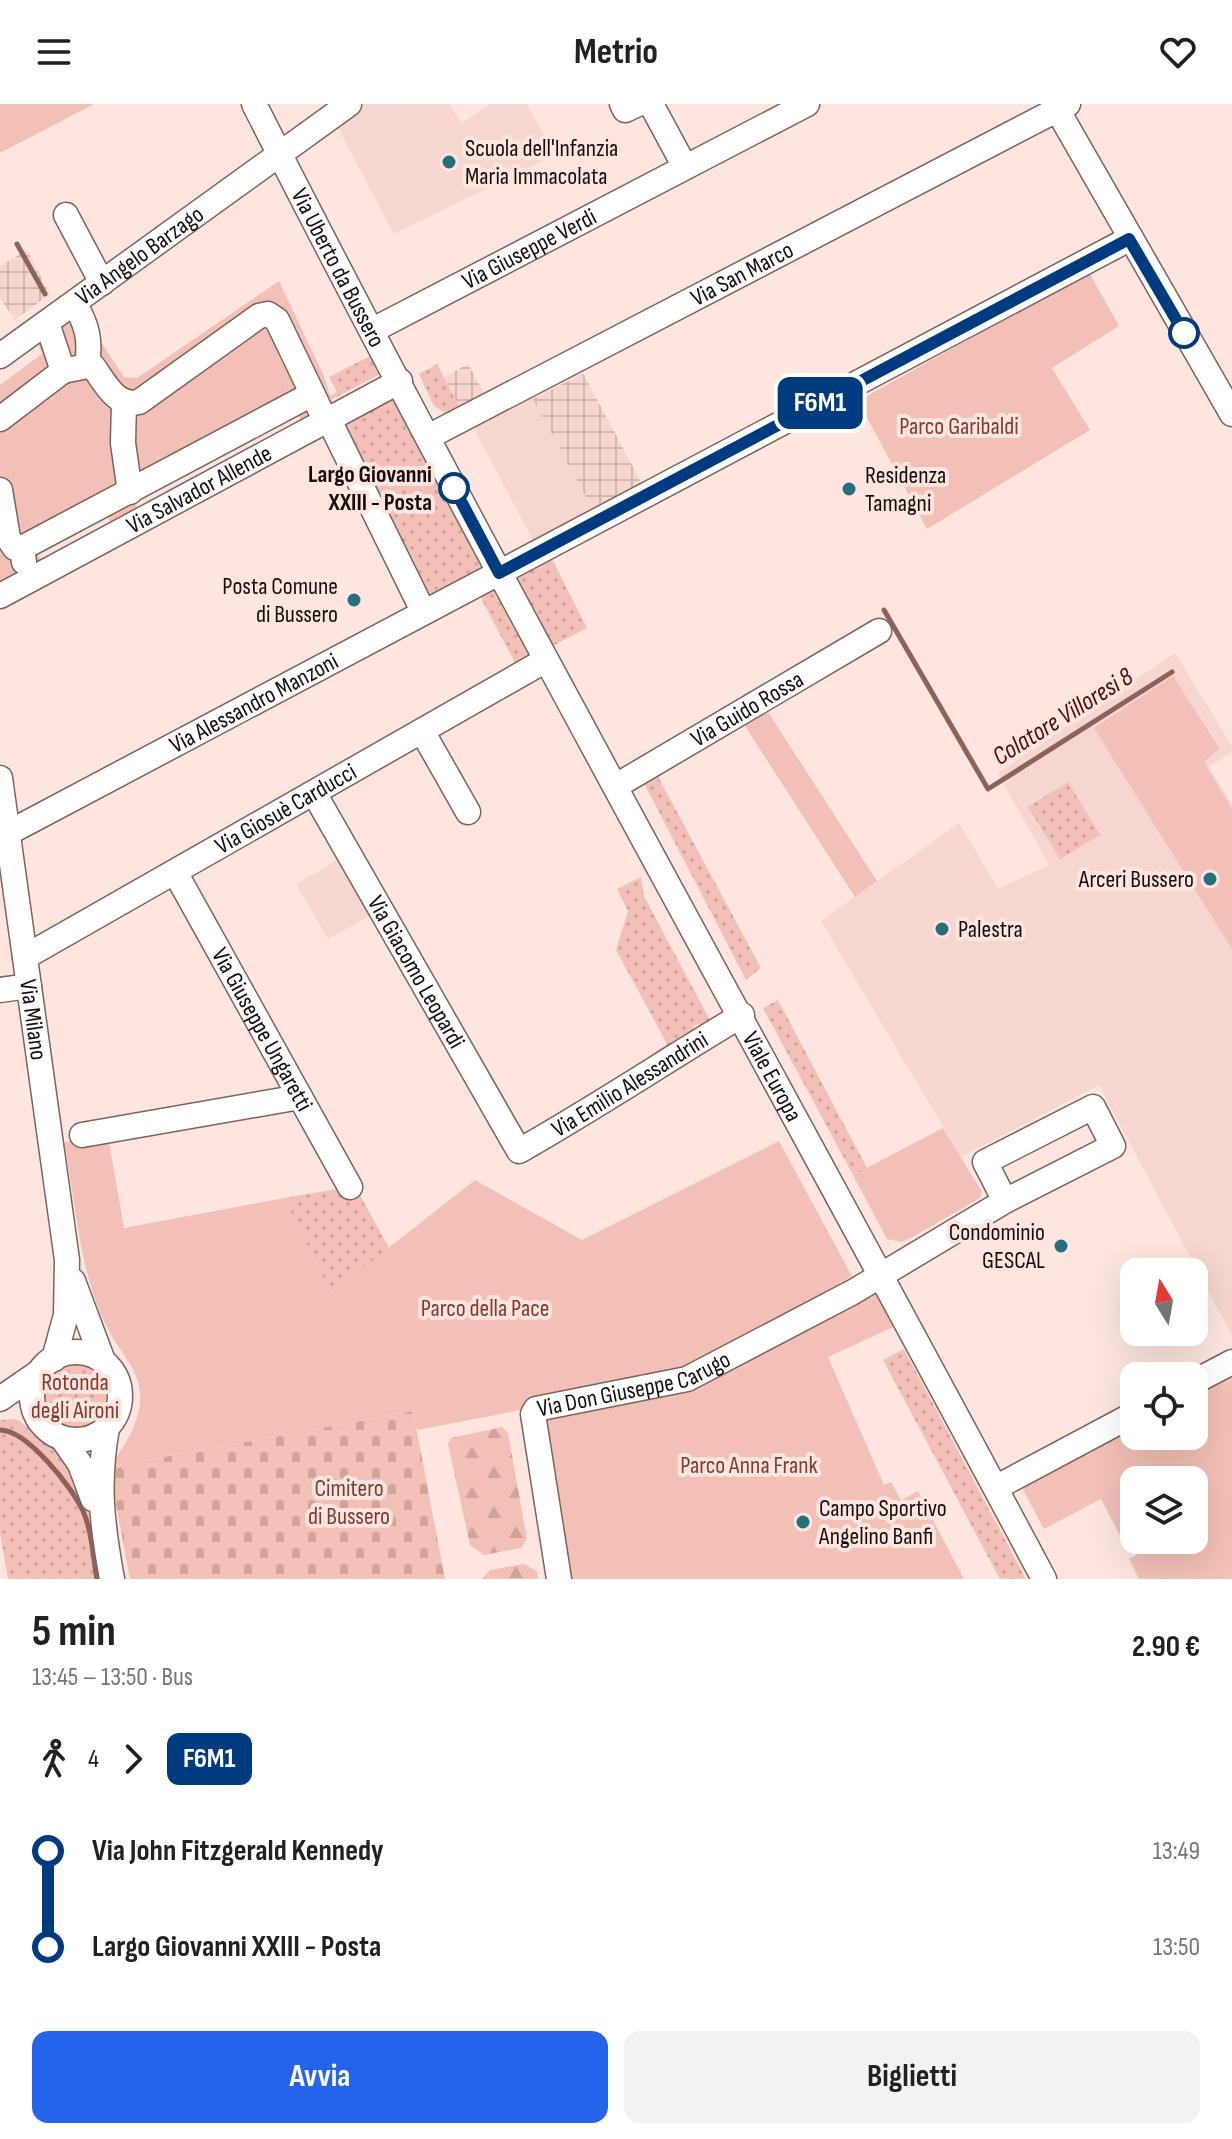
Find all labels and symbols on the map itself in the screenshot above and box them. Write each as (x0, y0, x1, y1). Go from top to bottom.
place label: Scuola dell'Infanzia Maria Immacolata (465, 134, 618, 191)
marker: Scuola dell'Infanzia Maria Immacolata (440, 153, 458, 171)
street label: Via Uberto da Bussero (285, 183, 392, 352)
street label: Via Angelo Barzago (70, 199, 209, 311)
street label: Via Giuseppe Verdi (457, 202, 601, 296)
street label: Via San Marco (686, 235, 798, 312)
unlabelled marker (1169, 318, 1199, 348)
line badge: F6M1 (764, 377, 876, 429)
park label: Parco Garibaldi (899, 412, 1019, 441)
street label: Via Salvador Allende (122, 438, 277, 540)
place label: Largo Giovanni XXIII - Posta (308, 460, 432, 517)
place label: Residenza Tamagni (865, 461, 946, 518)
marker: Largo Giovanni XXIII - Posta (439, 473, 469, 503)
marker: Residenza Tamagni (840, 480, 858, 498)
place label: Posta Comune di Bussero (222, 572, 338, 629)
marker: Posta Comune di Bussero (345, 591, 363, 609)
street label: Via Alessandro Manzoni (164, 646, 343, 759)
water label: Colatore Villoresi 8 (987, 662, 1139, 772)
street label: Via Guido Rossa (685, 664, 808, 753)
street label: Via Giosuè Carducci (210, 757, 361, 860)
place label: Arceri Bussero (1078, 865, 1194, 894)
marker: Arceri Bussero (1201, 870, 1219, 888)
street label: Via Giacomo Leopardi (361, 890, 471, 1053)
place label: Palestra (958, 915, 1023, 944)
marker: Palestra (933, 920, 951, 938)
street label: Via Giuseppe Ungaretti (205, 943, 319, 1116)
street label: Via Milano (14, 978, 54, 1062)
street label: Via Emilio Alessandrini (546, 1025, 713, 1143)
street label: Viale Europa (736, 1026, 809, 1126)
place label: Condominio GESCAL (949, 1218, 1045, 1275)
marker: Condominio GESCAL (1052, 1237, 1070, 1255)
north arrow (1120, 1258, 1208, 1346)
park label: Parco della Pace (421, 1294, 549, 1323)
street label: Via Don Giuseppe Carugo (535, 1344, 735, 1423)
park label: Rotonda degli Aironi (31, 1368, 119, 1425)
park label: Parco Anna Frank (680, 1451, 818, 1480)
park label: Cimitero di Bussero (308, 1474, 390, 1531)
place label: Campo Sportivo Angelino Banfi (818, 1494, 947, 1551)
marker: Campo Sportivo Angelino Banfi (794, 1513, 812, 1531)

